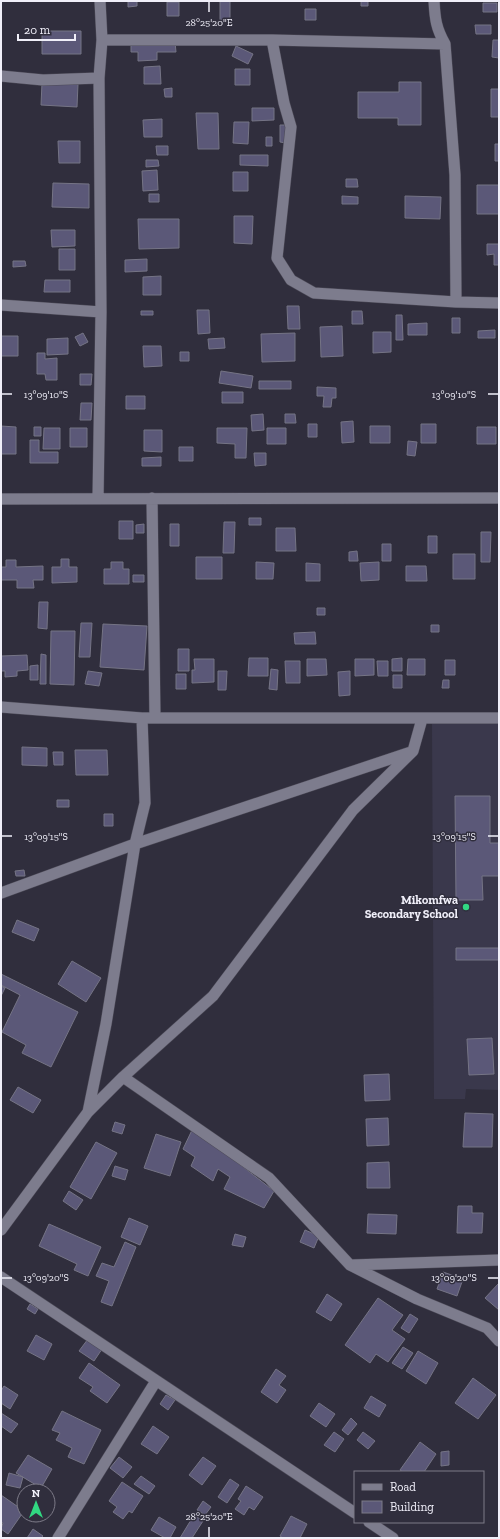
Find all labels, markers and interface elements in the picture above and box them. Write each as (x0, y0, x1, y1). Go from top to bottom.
scale bar (18, 16, 75, 42)
text: 28°25'20"E (185, 17, 233, 29)
text: 20 m (24, 23, 51, 37)
text: 13°09'10"S (24, 389, 68, 401)
text: 13°09'10"S (432, 389, 476, 401)
text: 13°09'15"S (24, 831, 68, 843)
text: 13°09'15"S (432, 831, 476, 843)
place label: Mikomfwa Secondary School (365, 893, 459, 921)
marker: Mikomfwa Secondary School (461, 902, 471, 912)
text: 13°09'20"S (23, 1272, 69, 1284)
text: 13°09'20"S (431, 1272, 477, 1284)
legend (354, 1471, 484, 1523)
text: Road (390, 1480, 416, 1494)
north arrow (16, 1483, 56, 1523)
text: N (32, 1487, 41, 1500)
text: Building (390, 1500, 434, 1514)
text: 28°25'20"E (185, 1511, 233, 1523)

